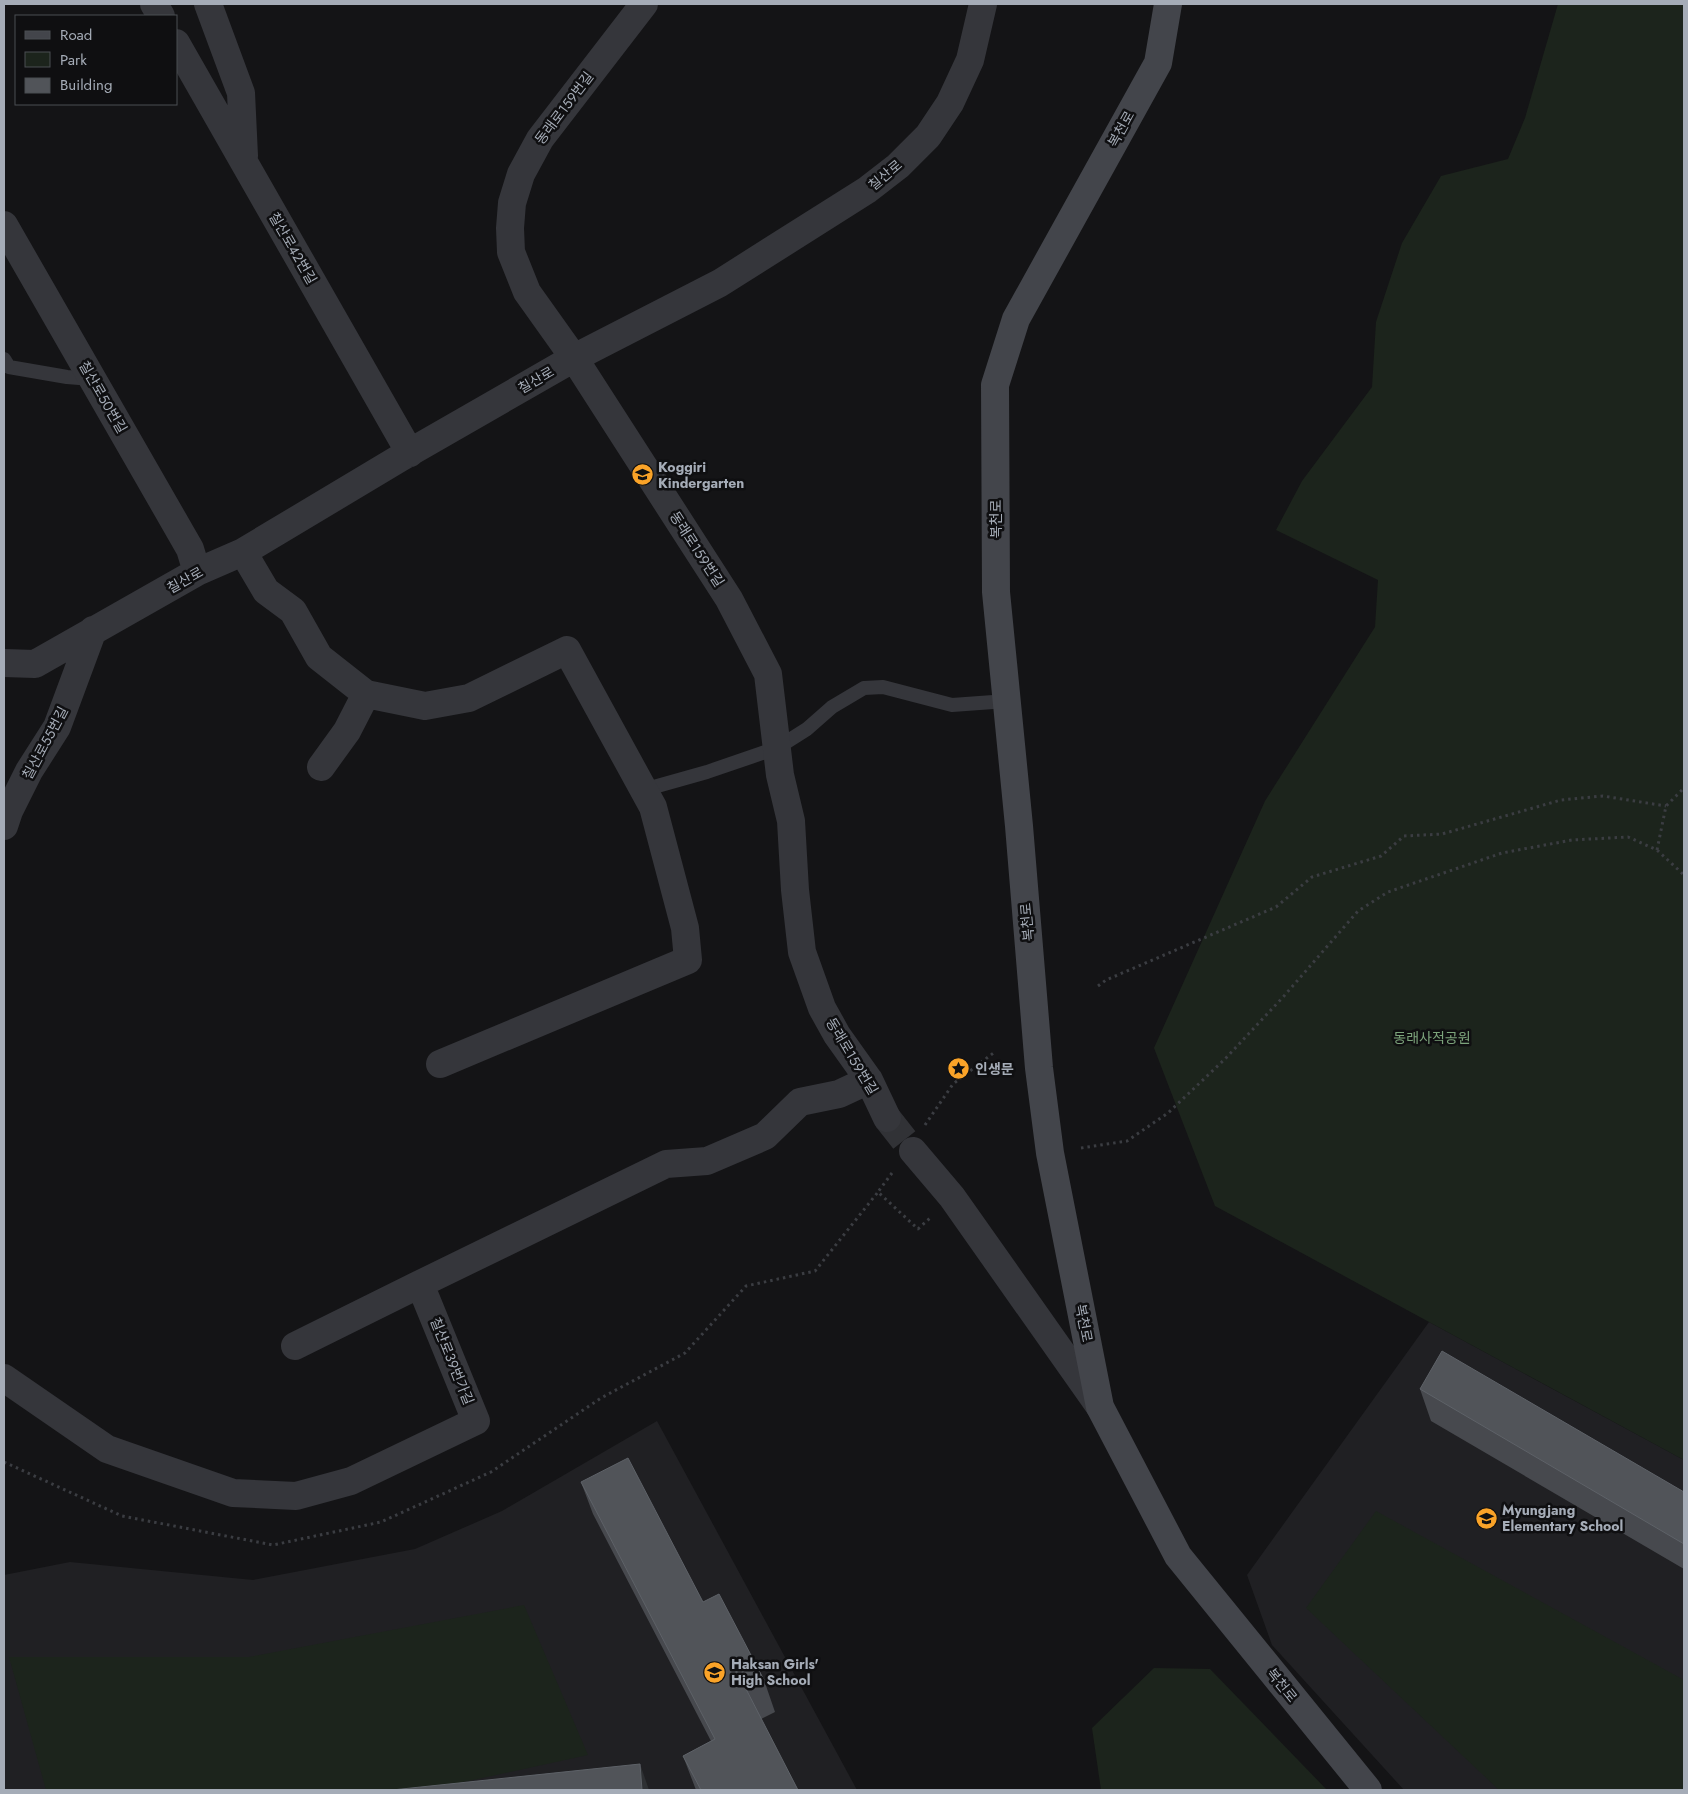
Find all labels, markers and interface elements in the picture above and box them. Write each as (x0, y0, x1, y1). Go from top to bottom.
legend (15, 15, 178, 105)
text: Road (60, 24, 92, 46)
text: Park (60, 49, 87, 71)
street label: 동래로159번길 (530, 67, 598, 149)
text: Building (60, 74, 112, 96)
street label: 복천로 (1103, 107, 1139, 151)
street label: 칠산로 (864, 155, 906, 195)
street label: 칠산로42번길 (264, 208, 322, 288)
street label: 칠산로50번길 (74, 357, 132, 437)
street label: 칠산로 (514, 362, 558, 398)
place label: Koggiri Kindergarten (658, 457, 744, 493)
school or university icon: Koggiri Kindergarten (630, 463, 654, 487)
street label: 복천로 (986, 500, 1006, 538)
street label: 동래로159번길 (665, 507, 729, 591)
street label: 칠산로 (163, 562, 207, 598)
street label: 칠산로55번길 (17, 703, 73, 783)
street label: 복천로 (1015, 902, 1039, 942)
street label: 동래로159번길 (821, 1014, 883, 1098)
park label: 동래사적공원 (1393, 1028, 1471, 1048)
place icon: 인생문 (947, 1057, 971, 1081)
place label: 인생문 (975, 1059, 1014, 1079)
street label: 복천로 (1070, 1302, 1098, 1344)
street label: 칠산로39번가길 (425, 1314, 479, 1408)
place label: Myungjang Elementary School (1502, 1500, 1623, 1536)
school or university icon: Myungjang Elementary School (1474, 1506, 1498, 1530)
place label: Haksan Girls' High School (731, 1654, 819, 1690)
school or university icon: Haksan Girls' High School (703, 1660, 727, 1684)
street label: 복천로 (1262, 1664, 1302, 1706)

